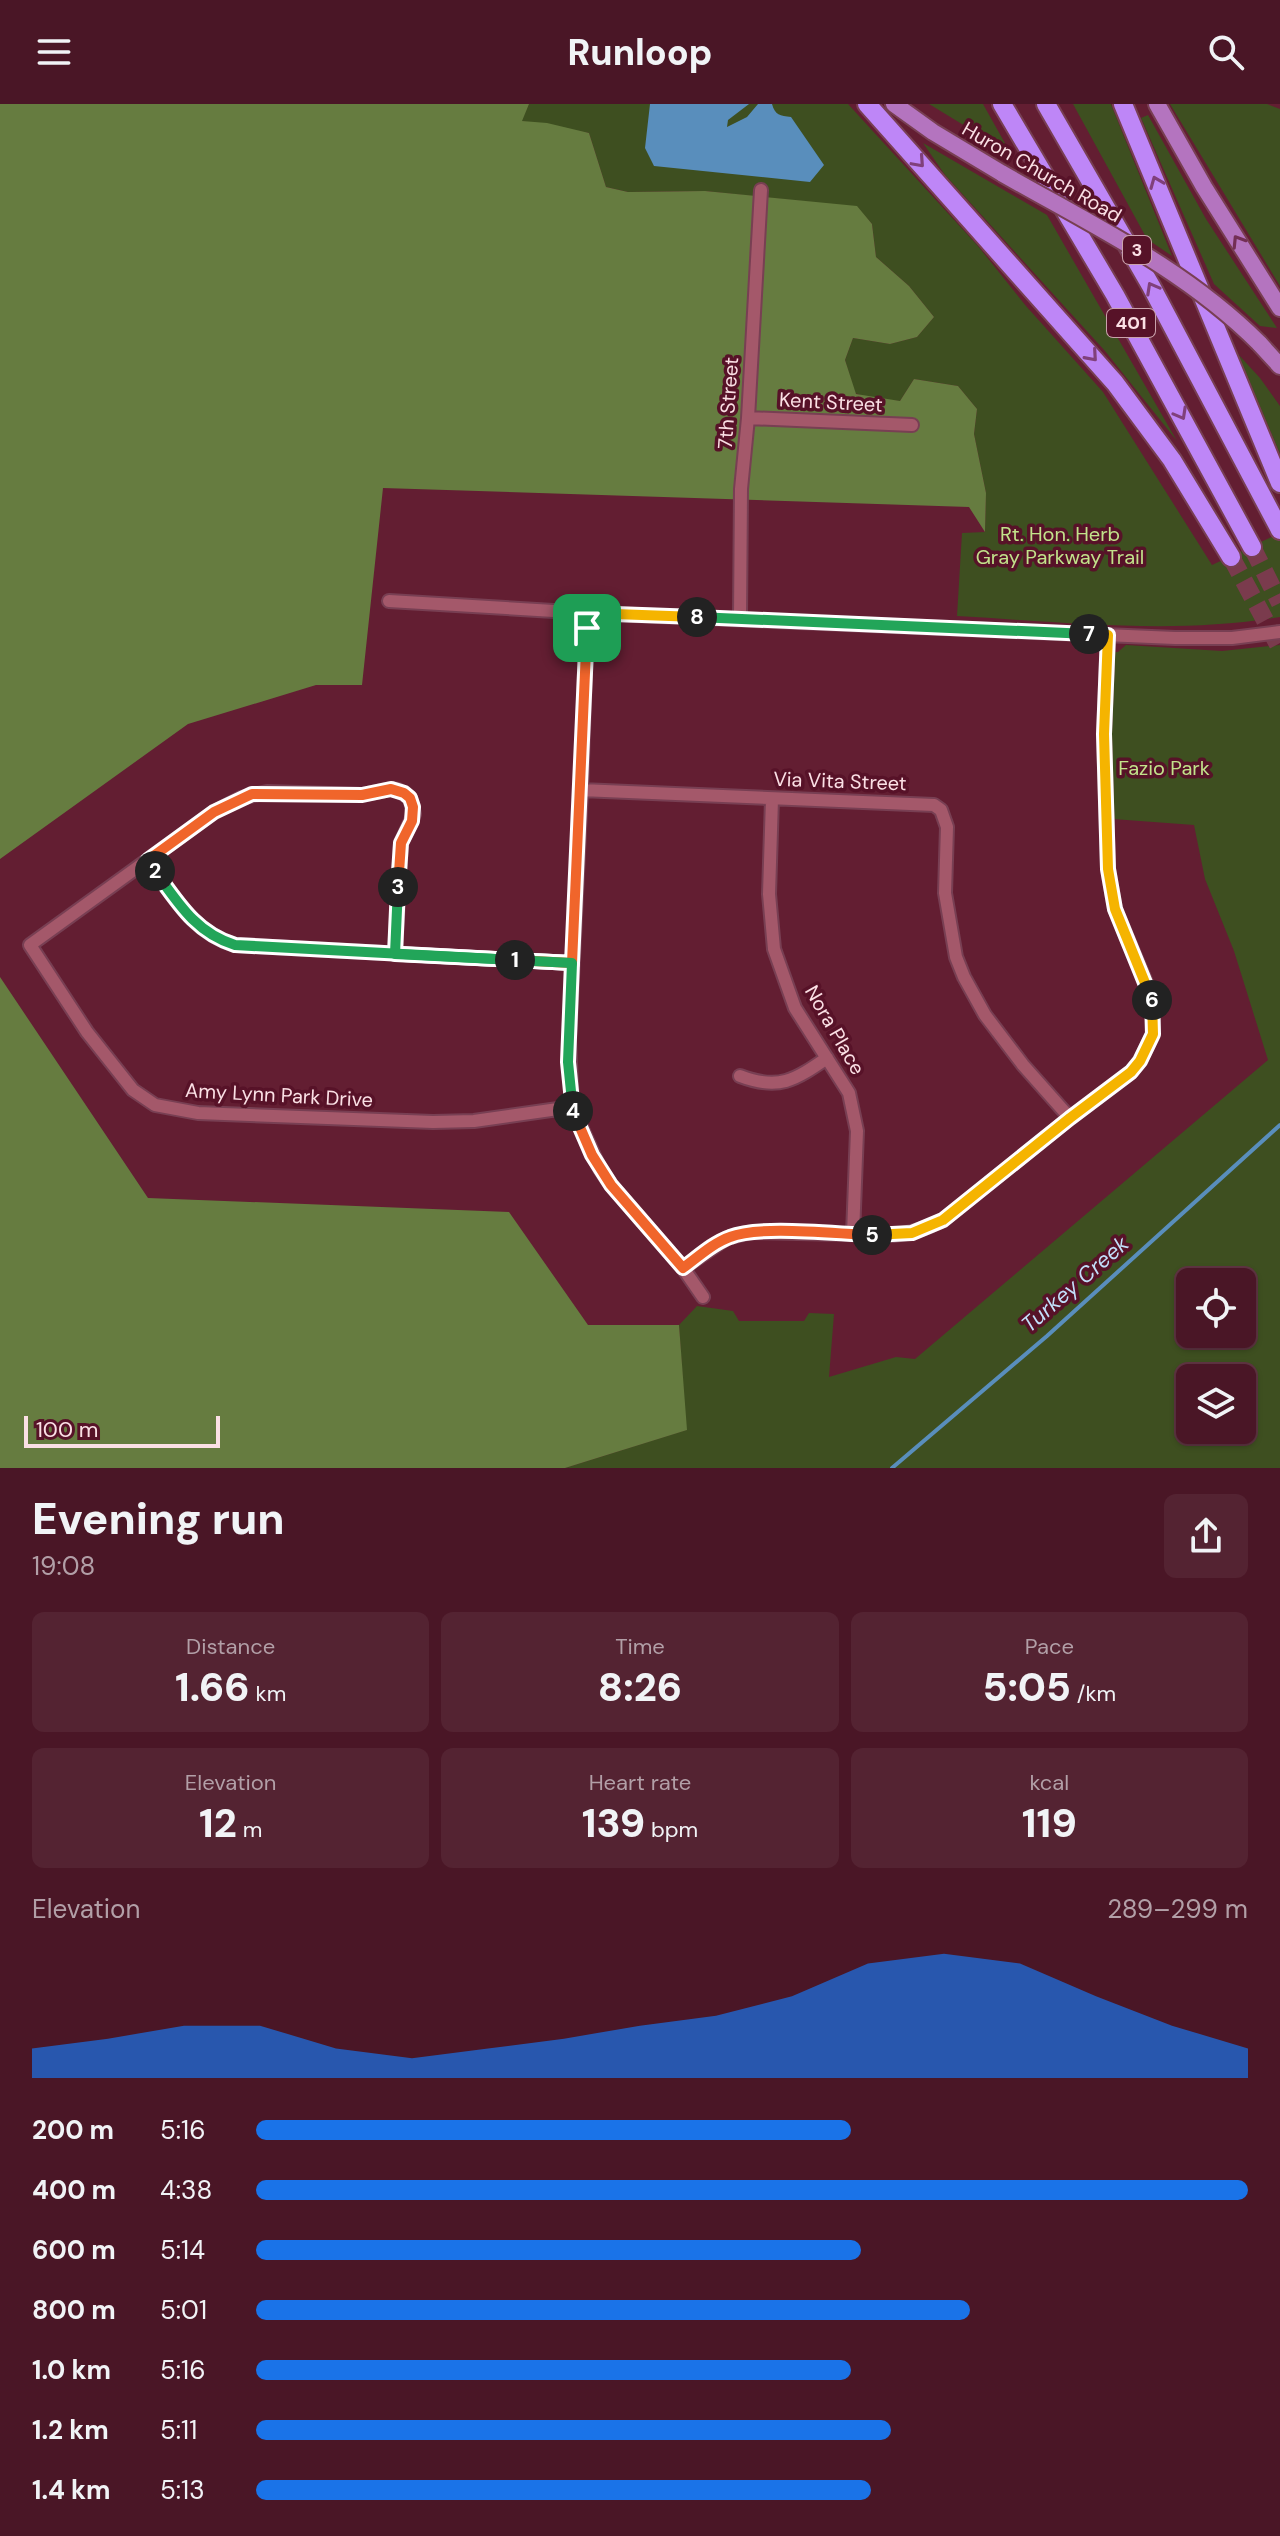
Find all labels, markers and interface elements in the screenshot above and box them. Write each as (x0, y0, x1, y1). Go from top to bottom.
text: Runloop (567, 29, 713, 76)
icon: menu (32, 30, 76, 74)
icon: search (1204, 30, 1248, 74)
street label: Huron Church Road (958, 116, 1126, 228)
one-way arrow (910, 153, 925, 167)
one-way arrow (1149, 176, 1165, 191)
road number: 3 (1123, 236, 1151, 264)
one-way arrow (1233, 236, 1248, 250)
one-way arrow (1147, 282, 1162, 296)
road number: 401 (1107, 309, 1155, 337)
one-way arrow (1082, 347, 1097, 362)
street label: 7th Street (712, 356, 744, 450)
street label: Kent Street (779, 386, 884, 418)
one-way arrow (1171, 405, 1187, 420)
park label: Rt. Hon. Herb Gray Parkway Trail (976, 521, 1144, 570)
pin (553, 594, 621, 662)
pin: 8 (677, 597, 717, 637)
text: 8 (690, 602, 704, 631)
icon: arrive (565, 606, 609, 650)
pin: 7 (1069, 614, 1109, 654)
text: 7 (1083, 619, 1095, 648)
park label: Fazio Park (1118, 755, 1210, 781)
street label: Via Vita Street (773, 766, 907, 796)
pin: 2 (135, 851, 175, 891)
text: 2 (149, 856, 161, 885)
pin: 3 (378, 867, 418, 907)
text: 3 (391, 872, 405, 901)
pin: 1 (495, 940, 535, 980)
text: 1 (511, 945, 519, 974)
pin: 6 (1132, 980, 1172, 1020)
street label: Nora Place (799, 981, 871, 1079)
text: 6 (1145, 985, 1159, 1014)
street label: Amy Lynn Park Drive (184, 1077, 374, 1113)
pin: 4 (553, 1091, 593, 1131)
text: 4 (566, 1096, 580, 1125)
pin: 5 (852, 1215, 892, 1255)
text: 5 (865, 1220, 879, 1249)
water label: Turkey Creek (1015, 1229, 1135, 1339)
map controls (1176, 1268, 1256, 1444)
button: locate (1176, 1268, 1256, 1348)
button: layers (1176, 1364, 1256, 1444)
scale bar (24, 1412, 220, 1448)
text: 100 m (36, 1415, 98, 1444)
text: Evening run (32, 1490, 285, 1548)
button: share (1164, 1494, 1248, 1578)
text: 19:08 (32, 1549, 95, 1583)
text: Distance (186, 1632, 275, 1661)
text: Time (615, 1632, 665, 1661)
text: Pace (1025, 1632, 1074, 1661)
text: 1.66 (175, 1661, 250, 1713)
text: 8:26 (598, 1661, 682, 1713)
text: 5:05 (983, 1661, 1071, 1713)
text: km (250, 1679, 286, 1708)
text: /km (1071, 1679, 1116, 1708)
text: Elevation (185, 1768, 277, 1797)
text: Heart rate (589, 1768, 691, 1797)
text: kcal (1029, 1768, 1069, 1797)
text: 12 (199, 1797, 237, 1849)
text: 139 (582, 1797, 645, 1849)
text: 119 (1022, 1797, 1077, 1849)
text: m (237, 1815, 262, 1844)
text: bpm (645, 1815, 698, 1844)
text: Elevation (32, 1892, 140, 1926)
text: 289–299 m (1107, 1892, 1248, 1926)
text: 200 m (32, 2113, 114, 2147)
text: 5:16 (160, 2113, 206, 2147)
text: 400 m (32, 2173, 116, 2207)
text: 4:38 (160, 2173, 212, 2207)
text: 600 m (32, 2233, 116, 2267)
text: 5:14 (160, 2233, 205, 2267)
text: 800 m (32, 2293, 116, 2327)
text: 5:01 (160, 2293, 207, 2327)
text: 1.0 km (32, 2353, 111, 2387)
text: 5:16 (160, 2353, 206, 2387)
text: 1.2 km (32, 2413, 109, 2447)
text: 5:11 (160, 2413, 197, 2447)
text: 1.4 km (32, 2473, 111, 2507)
text: 5:13 (160, 2473, 205, 2507)

